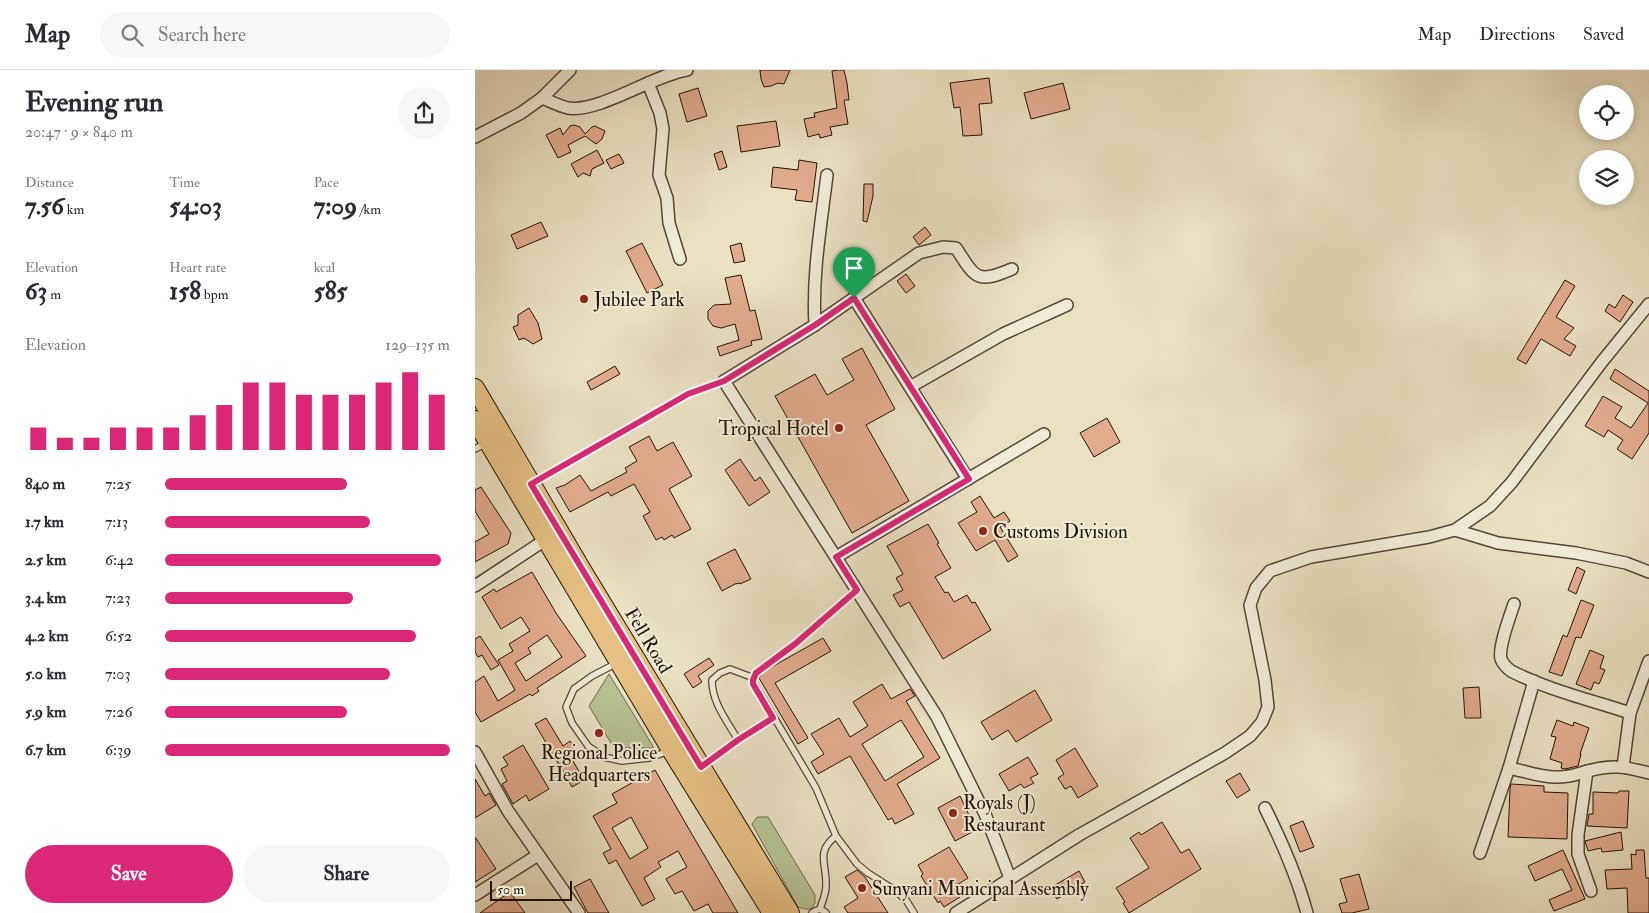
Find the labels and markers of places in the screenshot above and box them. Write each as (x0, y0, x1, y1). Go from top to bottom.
pin (833, 247, 875, 298)
place label: Jubilee Park (593, 288, 685, 312)
marker: Jubilee Park (578, 293, 590, 305)
place label: Tropical Hotel (719, 417, 829, 442)
marker: Tropical Hotel (833, 422, 845, 434)
place label: Customs Division (993, 520, 1128, 544)
marker: Customs Division (977, 525, 989, 537)
marker: Regional Police Headquarters (593, 727, 605, 739)
place label: Regional Police Headquarters (541, 741, 657, 787)
place label: Royals (J) Restaurant (963, 791, 1045, 837)
marker: Royals (J) Restaurant (947, 807, 959, 819)
place label: Sunyani Municipal Assembly (872, 877, 1089, 902)
marker: Sunyani Municipal Assembly (856, 882, 868, 894)

